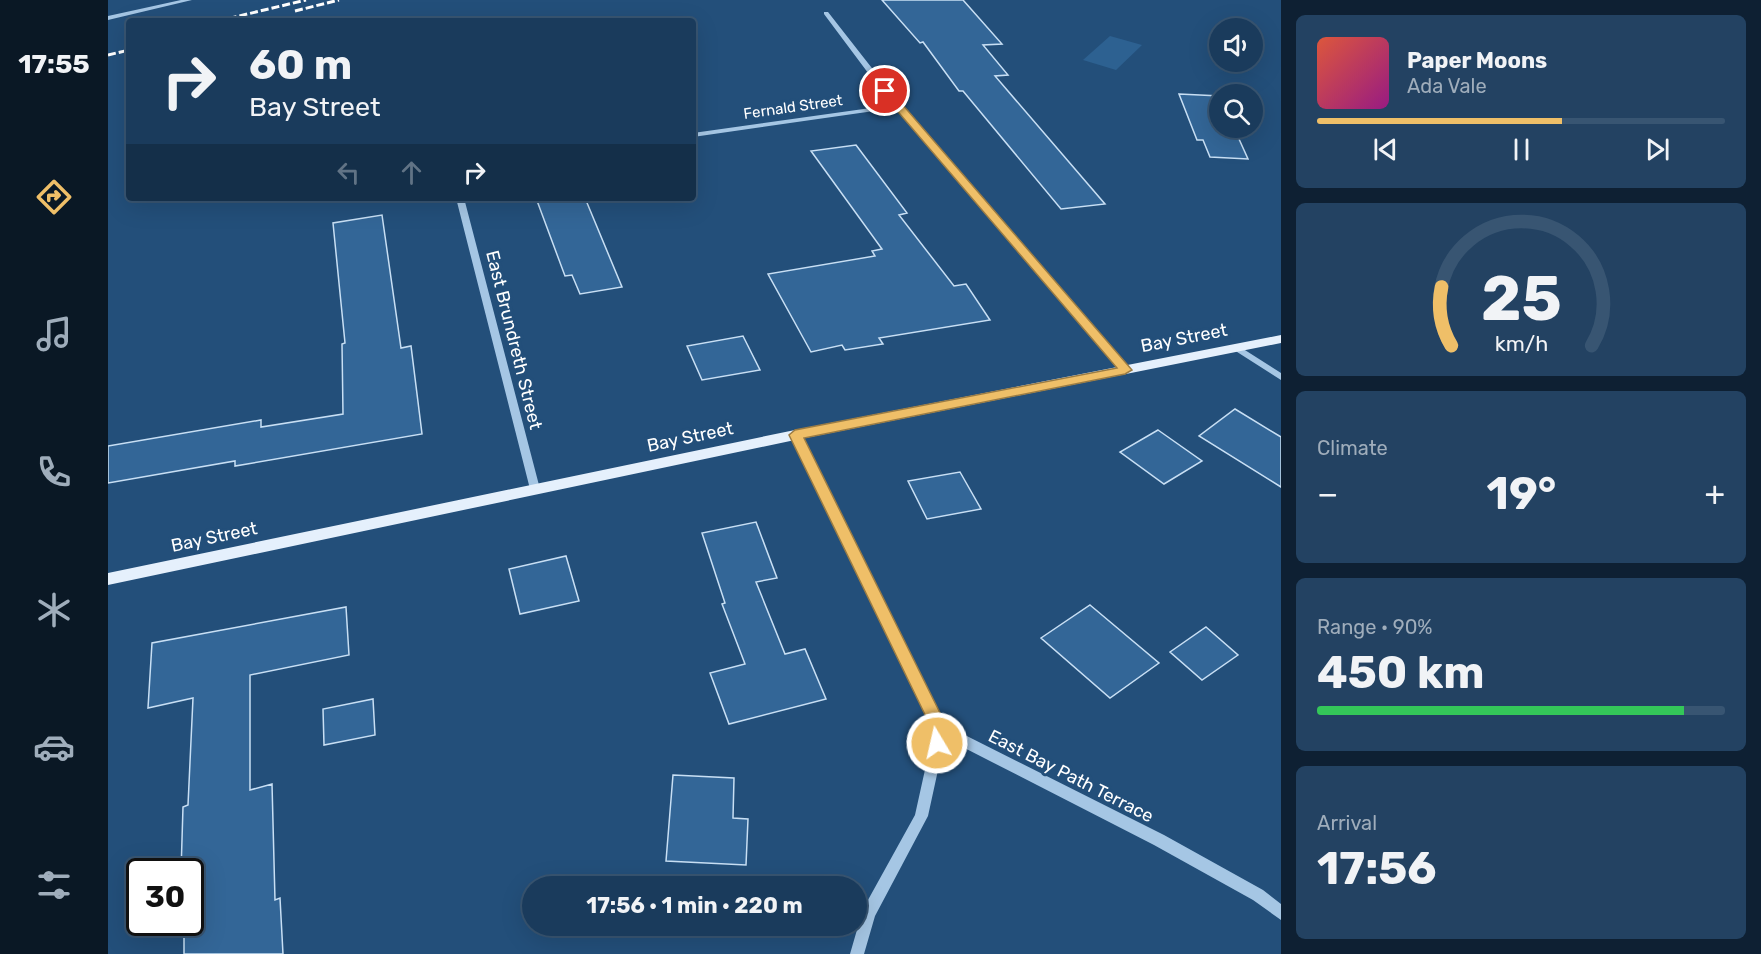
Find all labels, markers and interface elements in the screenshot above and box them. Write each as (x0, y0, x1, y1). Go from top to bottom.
map controls (1209, 18, 1263, 138)
button: sound (1209, 18, 1263, 72)
text: 60 m (249, 40, 352, 90)
icon: right (150, 42, 228, 120)
text: Paper Moons (1407, 47, 1547, 74)
text: 17:55 (18, 48, 90, 80)
pin (859, 65, 910, 116)
icon: arrive (868, 74, 901, 107)
text: Ada Vale (1407, 74, 1487, 98)
button: search (1209, 84, 1263, 138)
text: Bay Street (249, 91, 381, 123)
street label: Fernald Street (742, 91, 844, 123)
icon: previous (1369, 133, 1402, 166)
icon: pause (1505, 133, 1538, 166)
icon: next (1641, 133, 1674, 166)
icon: left (332, 156, 365, 189)
icon: ahead (395, 156, 428, 189)
icon: right (458, 156, 491, 189)
icon: directions (33, 176, 75, 218)
street label: East Brundreth Street (481, 248, 547, 432)
text: 25 (1481, 262, 1561, 336)
icon: music (33, 313, 75, 355)
street label: Bay Street (1139, 319, 1229, 357)
text: km/h (1494, 332, 1548, 357)
street label: Bay Street (645, 417, 735, 457)
text: Climate (1317, 436, 1388, 460)
icon: phone (33, 451, 75, 493)
text: 19° (1487, 467, 1556, 520)
text: − (1317, 474, 1338, 513)
text: + (1704, 474, 1725, 513)
street label: Bay Street (169, 517, 259, 557)
icon: climate (33, 589, 75, 631)
text: Range · 90% (1317, 615, 1433, 639)
text: 450 km (1317, 646, 1485, 699)
position arrow (905, 711, 969, 775)
street label: East Bay Path Terrace (985, 725, 1157, 827)
icon: car (33, 726, 75, 768)
text: Arrival (1317, 811, 1377, 835)
text: 17:56 (1317, 842, 1437, 895)
speed limit sign: 30 (126, 858, 204, 936)
icon: filters (33, 864, 75, 906)
text: 17:56 · 1 min · 220 m (586, 892, 803, 919)

